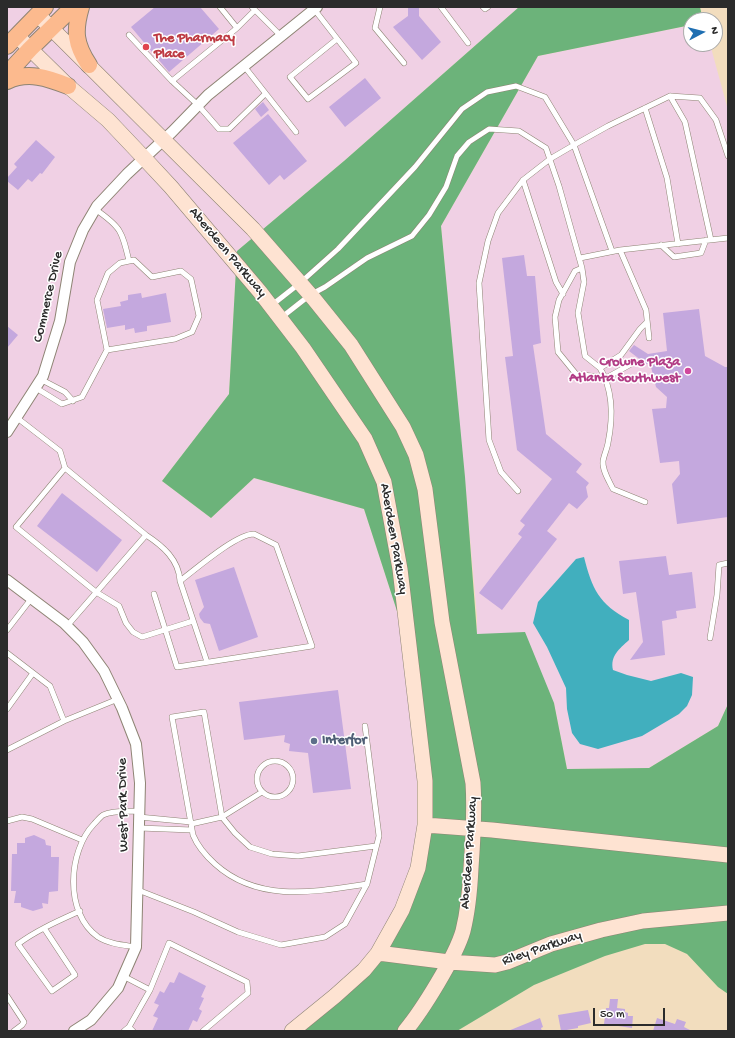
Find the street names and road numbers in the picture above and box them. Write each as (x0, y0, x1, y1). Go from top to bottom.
street label: Aberdeen Parkway (184, 204, 270, 302)
street label: Commerce Drive (30, 250, 68, 344)
street label: Aberdeen Parkway (375, 482, 411, 596)
street label: West Park Drive (115, 758, 133, 852)
street label: Aberdeen Parkway (458, 796, 482, 910)
street label: Riley Parkway (500, 928, 584, 970)

